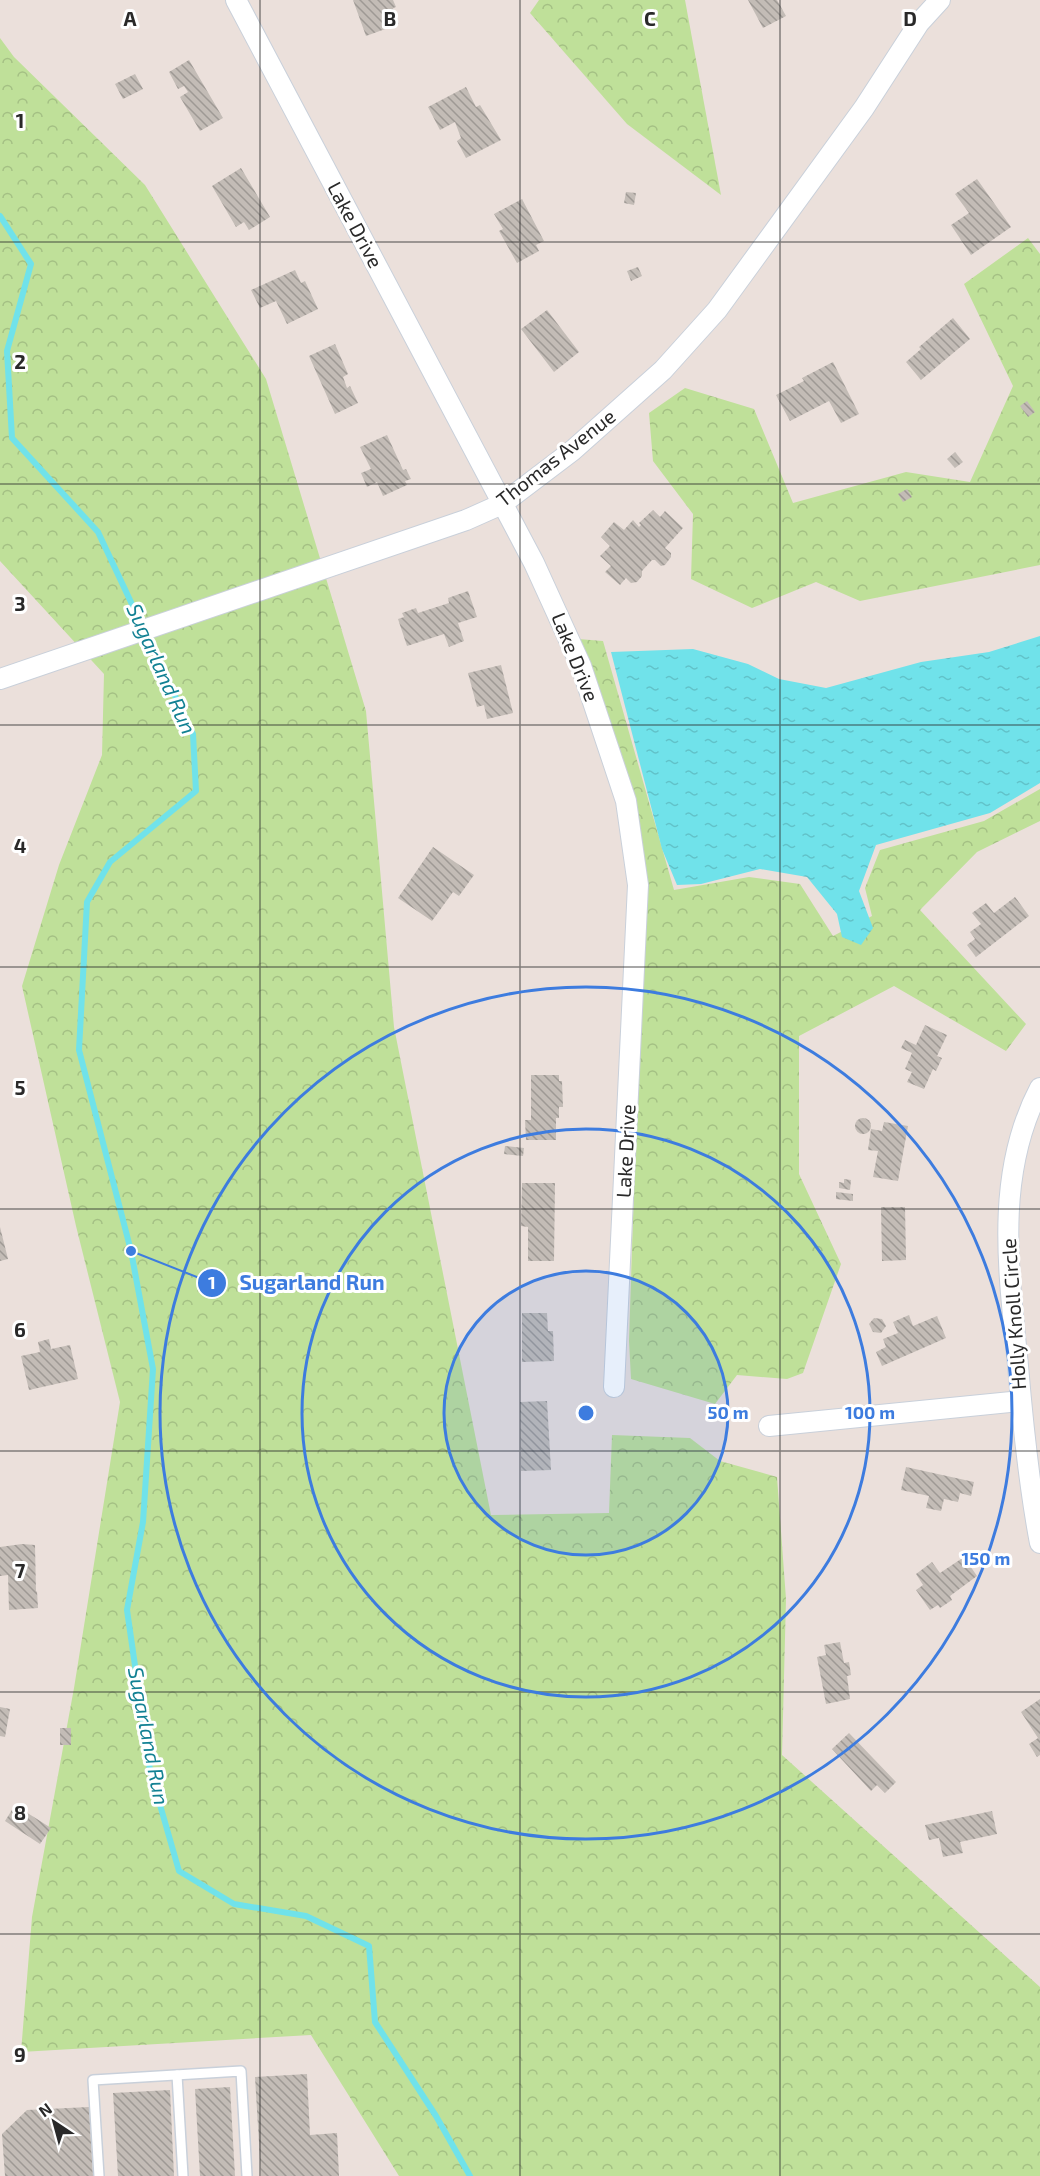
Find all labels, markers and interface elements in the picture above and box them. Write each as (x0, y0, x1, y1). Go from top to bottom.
text: A (123, 6, 137, 30)
text: B (384, 6, 396, 30)
text: C (644, 6, 656, 30)
text: D (903, 6, 917, 30)
text: 1 (16, 108, 24, 132)
street label: Lake Drive (323, 177, 389, 272)
text: 2 (14, 349, 26, 373)
street label: Thomas Avenue (491, 403, 620, 511)
text: 3 (14, 591, 26, 615)
water label: Sugarland Run (122, 599, 202, 738)
street label: Lake Drive (547, 609, 605, 705)
text: 4 (14, 833, 27, 857)
text: 5 (14, 1075, 26, 1099)
street label: Lake Drive (611, 1103, 639, 1198)
street label: Holly Knoll Circle (996, 1237, 1030, 1391)
callout: Sugarland Run (197, 1263, 396, 1302)
text: Sugarland Run (239, 1269, 385, 1294)
text: 1 (208, 1271, 216, 1293)
text: 6 (14, 1317, 26, 1341)
text: 50 m (707, 1401, 749, 1423)
text: 100 m (845, 1401, 895, 1423)
centre of rings (576, 1403, 596, 1423)
text: 150 m (962, 1547, 1010, 1569)
text: 7 (15, 1558, 26, 1582)
water label: Sugarland Run (124, 1665, 175, 1807)
text: 8 (14, 1800, 26, 1824)
text: 9 (14, 2042, 26, 2066)
north arrow (24, 2092, 84, 2152)
text: N (35, 2098, 55, 2121)

